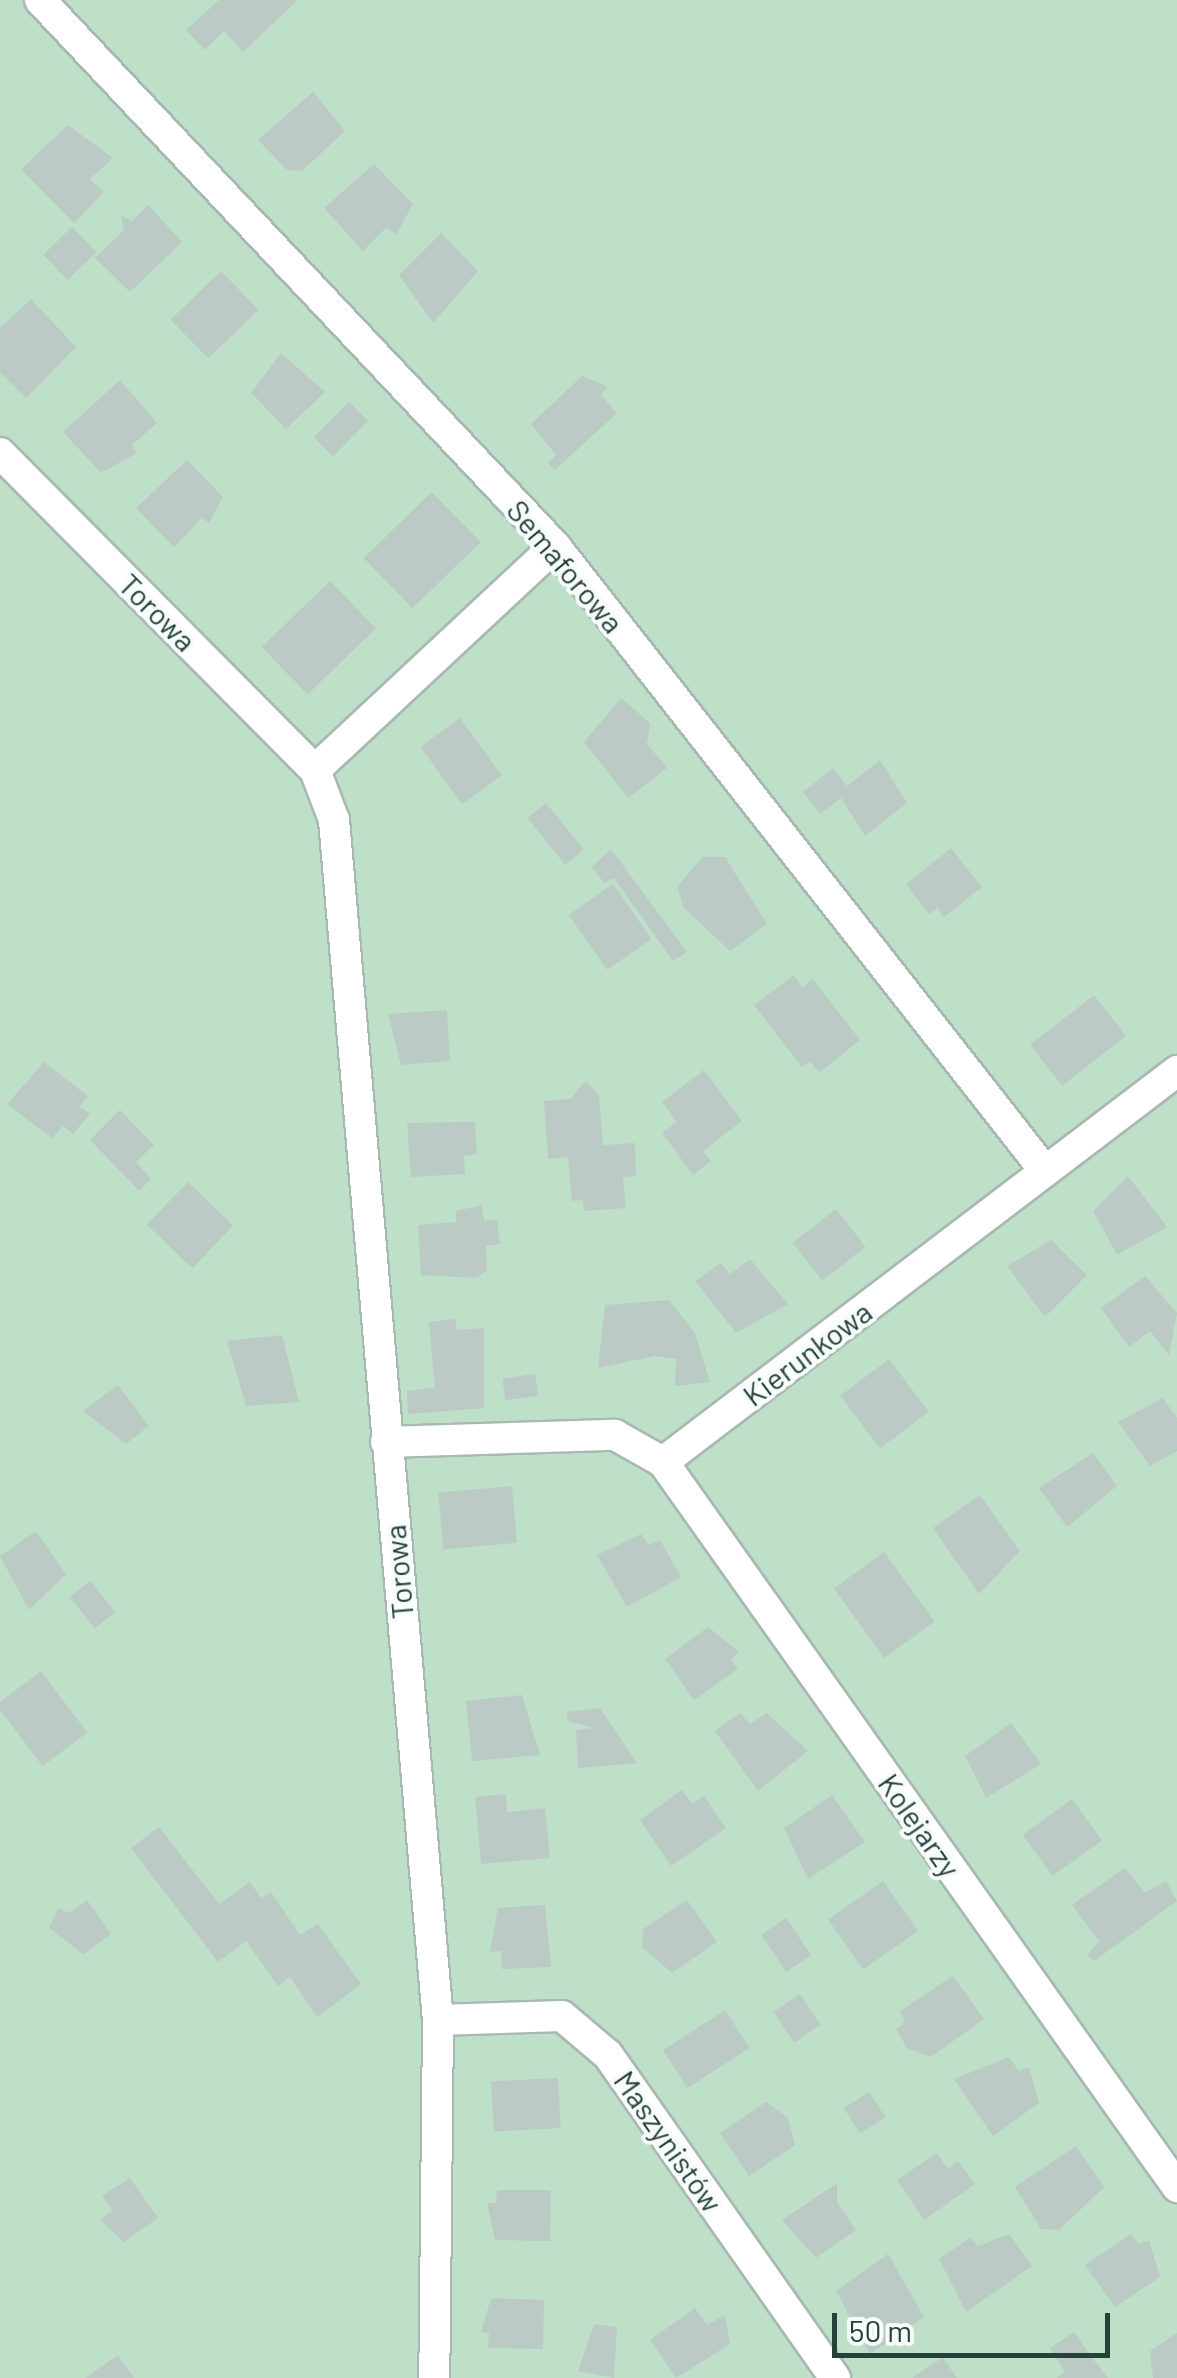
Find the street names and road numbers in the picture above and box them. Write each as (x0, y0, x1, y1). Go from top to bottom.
street label: Semaforowa (500, 492, 632, 640)
street label: Torowa (112, 566, 204, 658)
street label: Kierunkowa (735, 1293, 879, 1413)
street label: Torowa (376, 1523, 420, 1621)
street label: Kolejarzy (871, 1766, 969, 1884)
street label: Maszynistów (607, 2063, 731, 2219)

